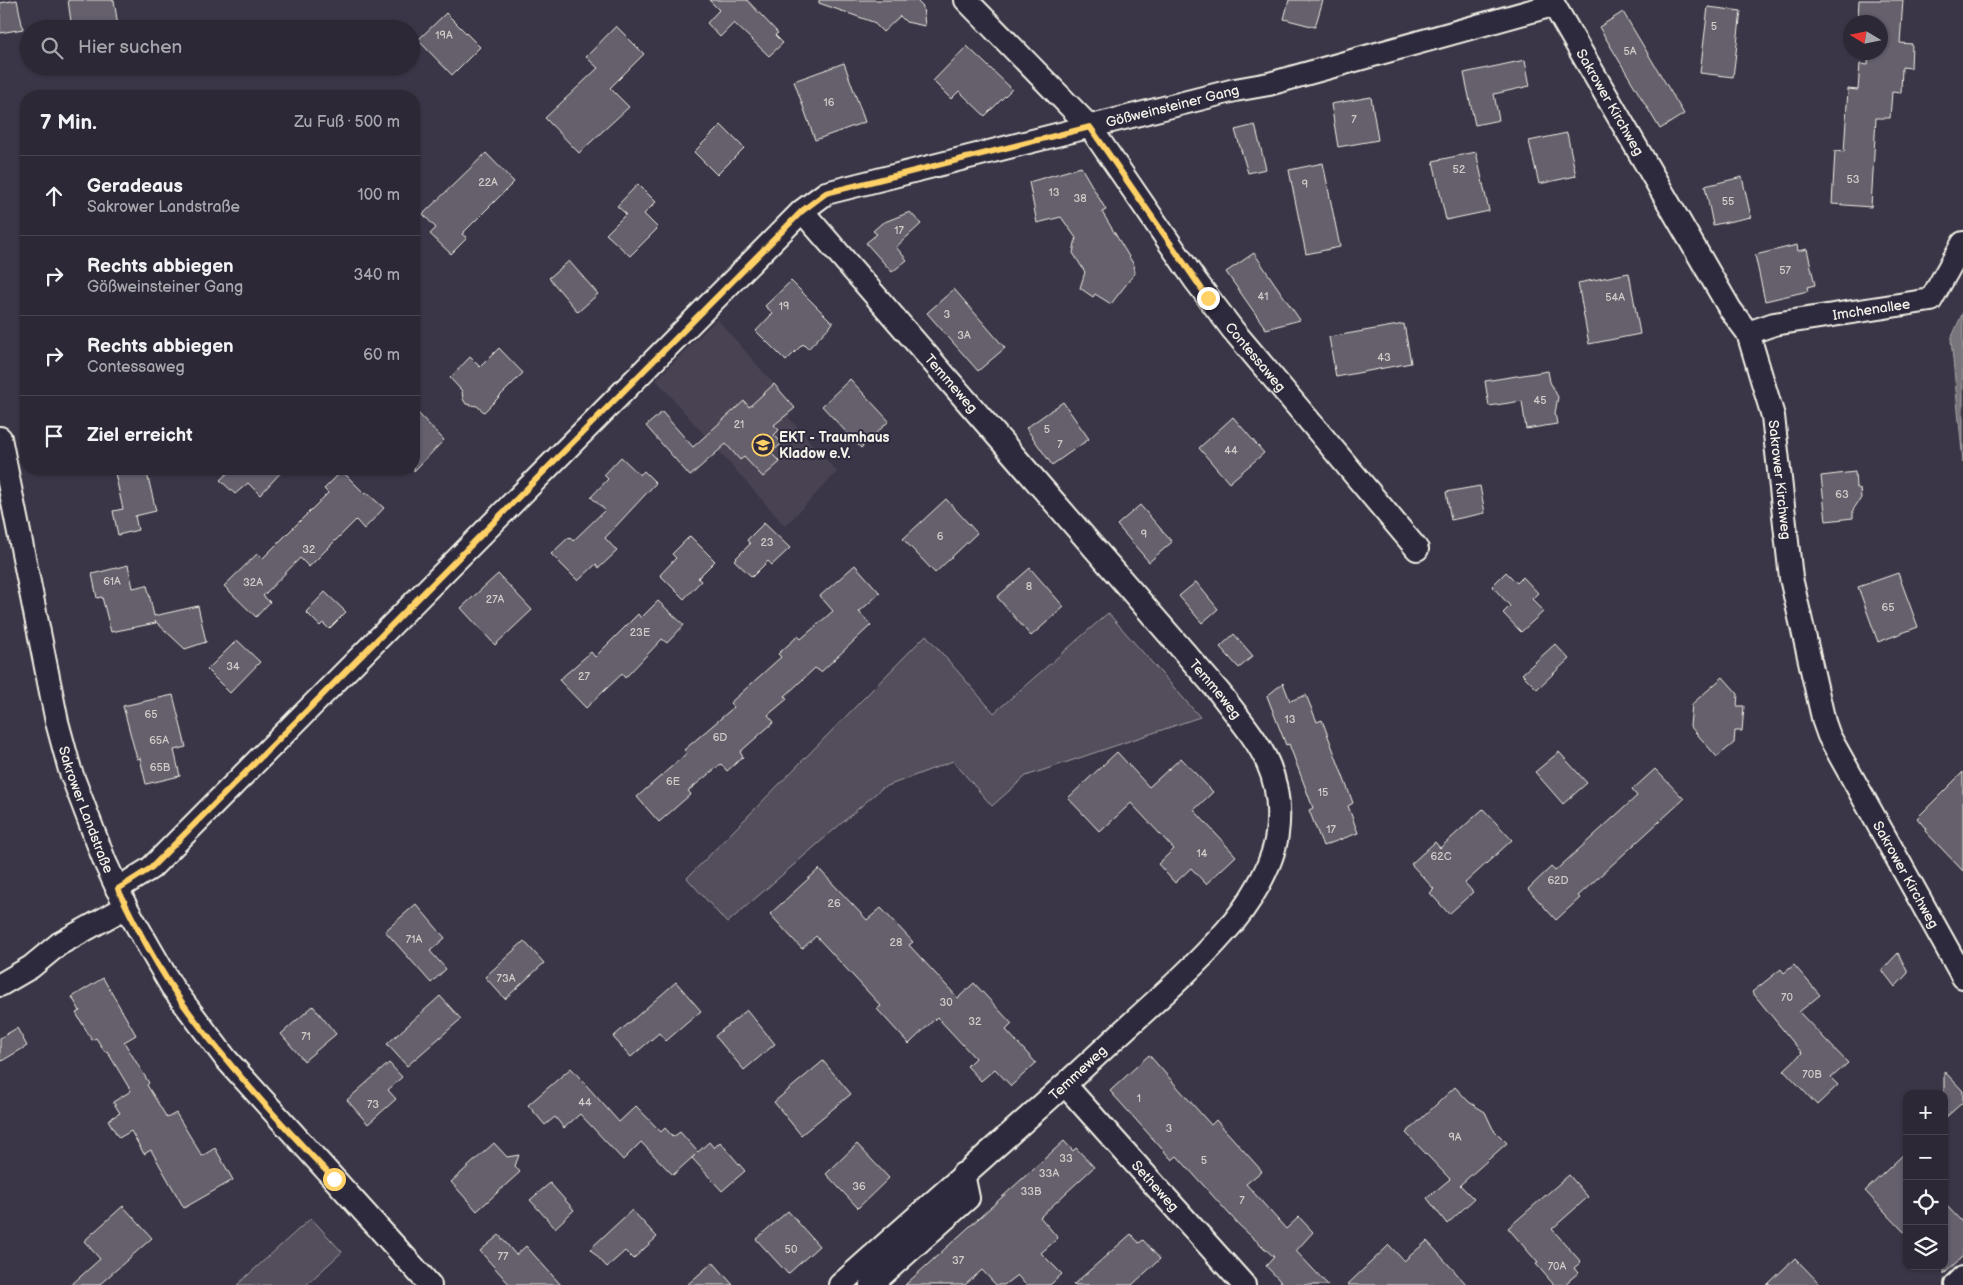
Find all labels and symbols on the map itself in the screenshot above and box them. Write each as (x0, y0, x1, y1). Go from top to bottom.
north arrow (1843, 15, 1888, 60)
house number: 5 (1711, 20, 1717, 33)
house number: 19A (435, 29, 453, 42)
house number: 5A (1623, 45, 1637, 58)
street label: Sakrower Kirchweg (1573, 46, 1648, 158)
street label: Gößweinsteiner Gang (1104, 81, 1241, 131)
house number: 16 (824, 96, 835, 109)
house number: 7 (1351, 113, 1357, 126)
house number: 52 (1453, 163, 1466, 176)
house number: 53 (1846, 173, 1860, 186)
house number: 22A (478, 176, 498, 189)
house number: 9 (1302, 178, 1308, 191)
house number: 13 (1048, 186, 1060, 199)
house number: 38 (1073, 192, 1087, 205)
house number: 55 (1722, 195, 1734, 208)
house number: 17 (894, 224, 904, 237)
house number: 57 (1779, 264, 1791, 277)
route end (1197, 287, 1220, 310)
house number: 41 (1258, 290, 1268, 303)
house number: 54A (1605, 291, 1625, 304)
street label: Imchenallee (1831, 295, 1911, 323)
house number: 19 (779, 300, 789, 313)
house number: 3 (944, 308, 951, 321)
street label: Contessaweg (1222, 319, 1290, 395)
house number: 3A (957, 329, 971, 342)
street label: Temmeweg (921, 350, 981, 416)
house number: 43 (1377, 351, 1391, 364)
house number: 45 (1533, 394, 1547, 407)
house number: 21 (734, 418, 744, 431)
street label: Sakrower Kirchweg (1765, 419, 1795, 541)
house number: 5 (1044, 423, 1050, 436)
place label: EKT - Traumhaus Kladow e.V. (779, 429, 890, 462)
school or university icon: EKT - Traumhaus Kladow e.V. (751, 433, 775, 457)
house number: 7 (1057, 438, 1063, 451)
house number: 44 (1224, 444, 1238, 457)
house number: 63 (1835, 488, 1849, 501)
house number: 9 (1141, 528, 1147, 541)
house number: 6 (937, 530, 944, 543)
house number: 23 (760, 536, 774, 549)
house number: 32 (302, 543, 316, 556)
house number: 61A (103, 575, 121, 588)
house number: 32A (243, 576, 263, 589)
house number: 8 (1026, 580, 1032, 593)
house number: 27A (486, 593, 505, 606)
house number: 65 (1881, 601, 1895, 614)
house number: 23E (630, 626, 650, 639)
street label: Temmeweg (1186, 656, 1245, 722)
house number: 34 (226, 660, 240, 673)
house number: 27 (578, 670, 591, 683)
house number: 65 (144, 708, 158, 721)
house number: 13 (1284, 713, 1296, 726)
house number: 6D (713, 731, 727, 744)
house number: 65A (149, 734, 169, 747)
street label: Sakrower Landstraße (55, 744, 117, 876)
house number: 65B (150, 761, 171, 774)
house number: 6E (666, 775, 680, 788)
house number: 15 (1318, 786, 1328, 799)
street label: Sakrower Kirchweg (1869, 818, 1943, 931)
house number: 17 (1326, 823, 1336, 836)
house number: 14 (1197, 847, 1208, 860)
house number: 62C (1430, 850, 1452, 863)
house number: 62D (1547, 874, 1569, 887)
house number: 26 (827, 897, 841, 910)
house number: 71A (406, 933, 422, 946)
house number: 28 (890, 936, 902, 949)
house number: 73A (497, 972, 516, 985)
house number: 70 (1781, 991, 1793, 1004)
house number: 30 (939, 996, 953, 1009)
house number: 32 (968, 1015, 982, 1028)
house number: 71 (301, 1030, 311, 1043)
street label: Temmeweg (1046, 1042, 1110, 1104)
house number: 70B (1802, 1068, 1822, 1081)
house number: 1 (1137, 1092, 1141, 1105)
house number: 44 (578, 1096, 592, 1109)
house number: 73 (367, 1098, 379, 1111)
house number: 3 (1166, 1122, 1173, 1135)
house number: 9A (1448, 1131, 1462, 1144)
house number: 33 (1059, 1152, 1073, 1165)
house number: 5 (1201, 1154, 1207, 1167)
street label: Setheweg (1128, 1157, 1183, 1215)
house number: 33A (1039, 1167, 1059, 1180)
route start (323, 1168, 346, 1191)
house number: 36 (852, 1180, 866, 1193)
house number: 33B (1020, 1185, 1042, 1198)
house number: 7 (1239, 1194, 1245, 1207)
house number: 50 (785, 1243, 798, 1256)
house number: 77 (498, 1250, 509, 1263)
house number: 37 (952, 1254, 965, 1267)
house number: 70A (1548, 1260, 1567, 1273)

